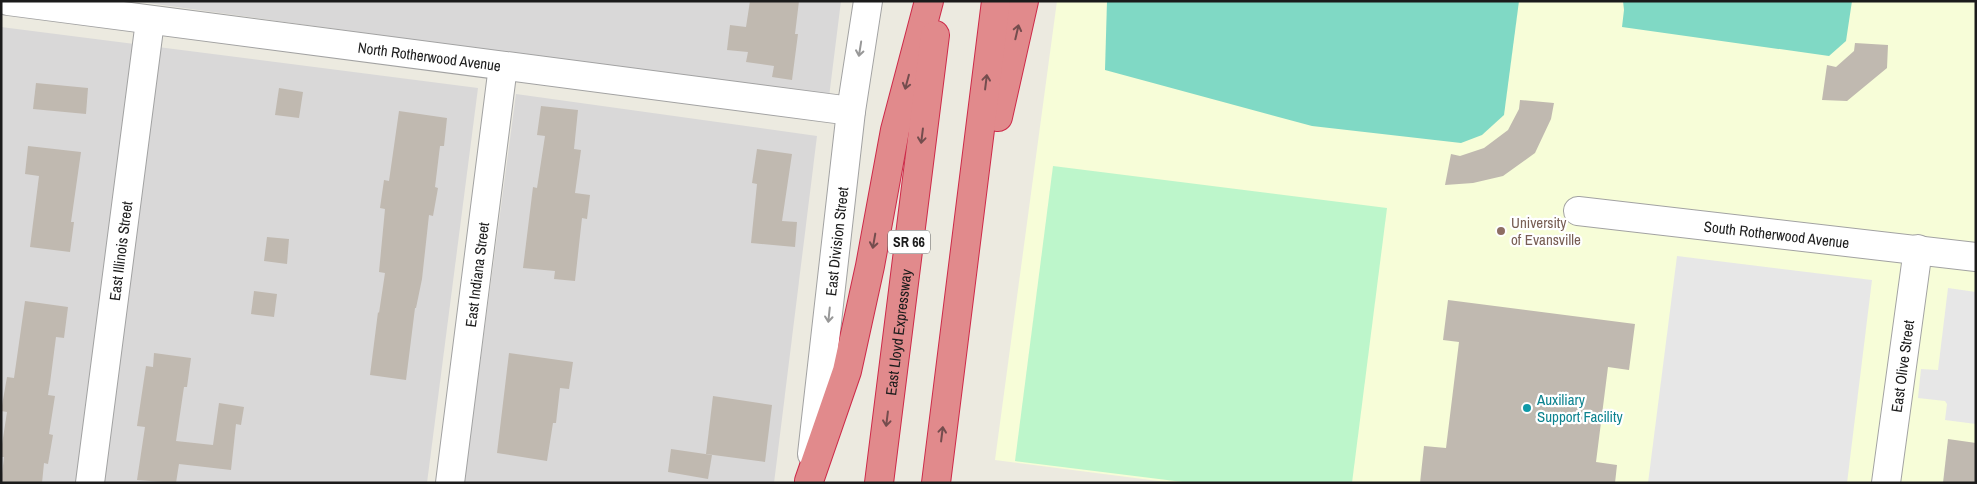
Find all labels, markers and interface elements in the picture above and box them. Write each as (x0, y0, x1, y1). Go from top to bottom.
one-way arrow (1013, 24, 1022, 40)
street label: North Rotherwood Avenue (357, 36, 502, 76)
one-way arrow (855, 41, 865, 57)
one-way arrow (902, 74, 912, 90)
one-way arrow (981, 74, 991, 90)
one-way arrow (917, 128, 927, 144)
street label: East Division Street (820, 185, 853, 297)
street label: East Illinois Street (103, 199, 137, 302)
place label: University of Evansville (1511, 212, 1581, 250)
street label: South Rotherwood Avenue (1703, 215, 1851, 253)
street label: East Indiana Street (459, 220, 494, 328)
marker: University of Evansville (1495, 225, 1507, 237)
road number: SR 66 (888, 230, 930, 253)
one-way arrow (869, 233, 879, 249)
street label: East Lloyd Expressway (880, 267, 916, 397)
one-way arrow (824, 307, 834, 323)
street label: East Olive Street (1885, 318, 1919, 414)
place label: Auxiliary Support Facility (1536, 389, 1623, 427)
marker: Auxiliary Support Facility (1521, 402, 1533, 414)
one-way arrow (882, 411, 892, 427)
one-way arrow (937, 427, 947, 443)

